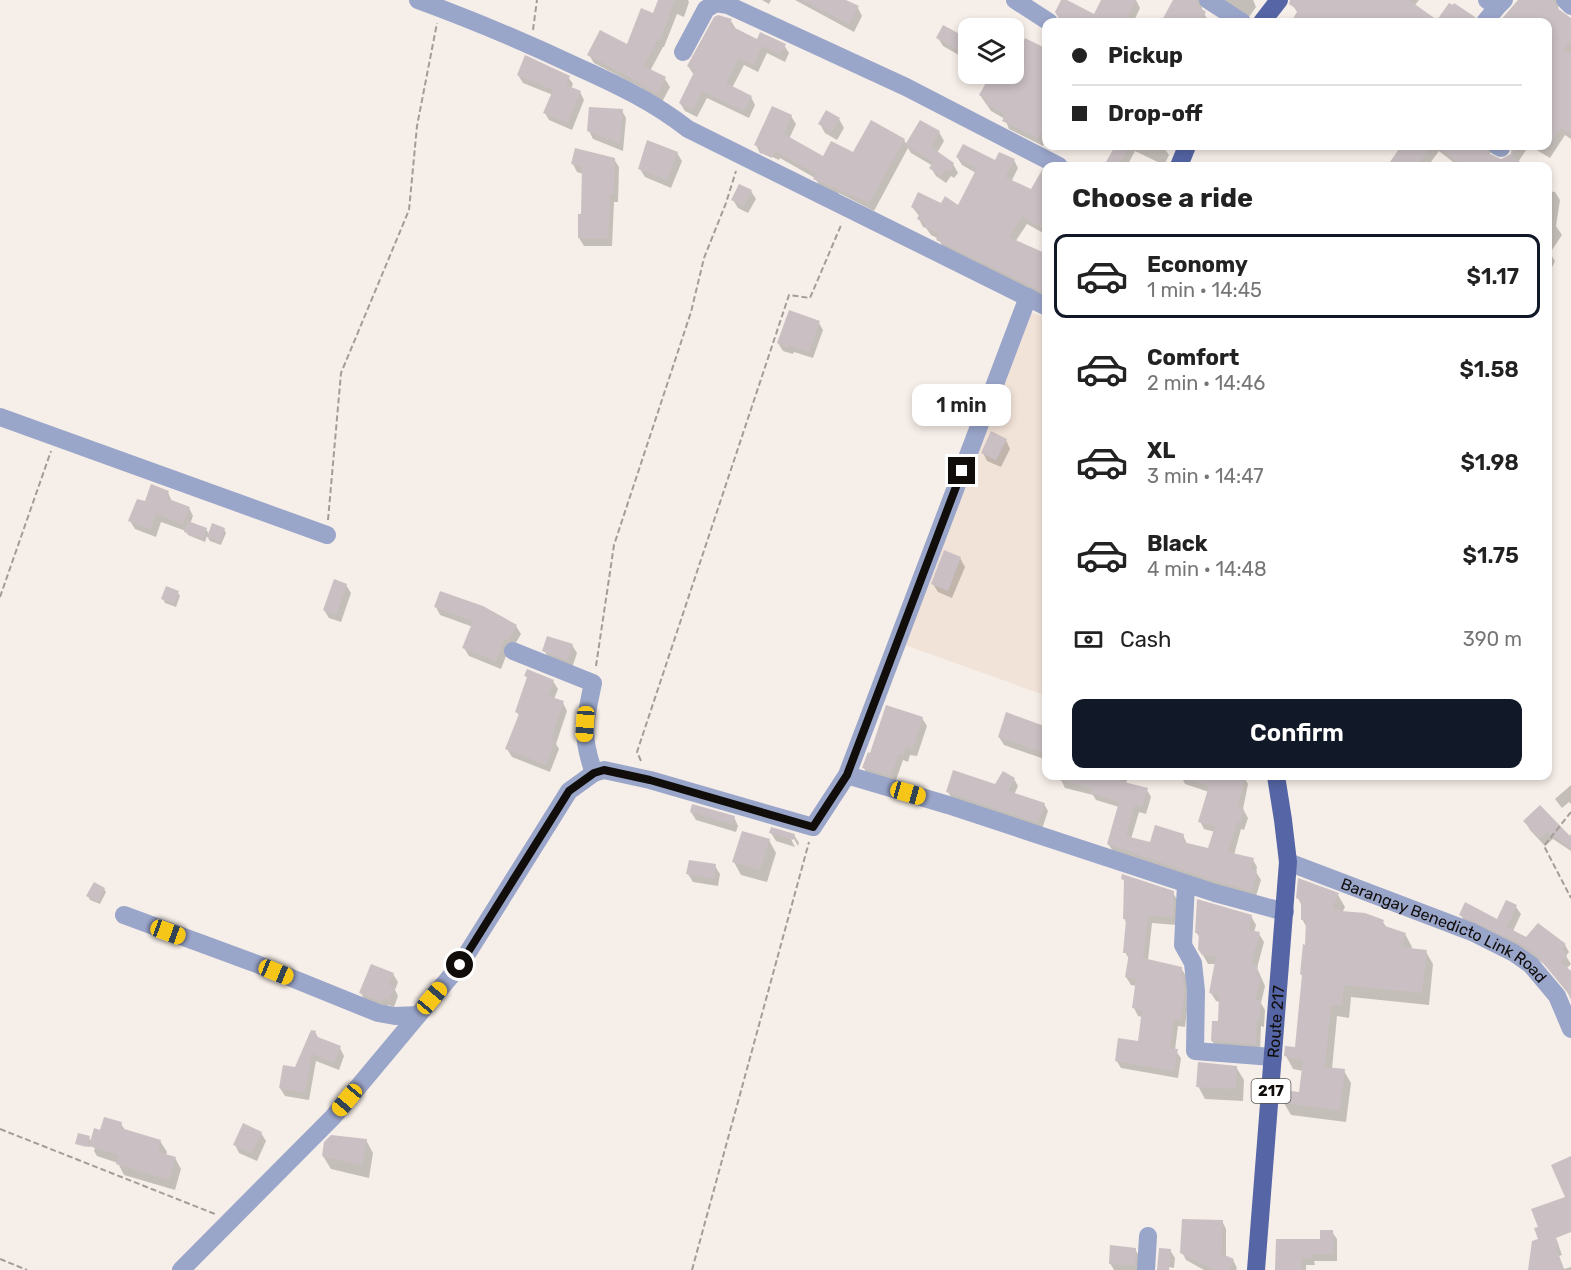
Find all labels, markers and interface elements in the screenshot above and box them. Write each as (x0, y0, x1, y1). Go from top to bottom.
map controls (958, 18, 1024, 84)
button: layers (958, 18, 1024, 84)
text: Pickup (1108, 42, 1183, 69)
text: Drop-off (1108, 100, 1203, 127)
text: Choose a ride (1072, 182, 1253, 214)
icon: car (1075, 249, 1129, 303)
text: Economy (1147, 251, 1248, 278)
text: $1.17 (1467, 263, 1519, 290)
text: 1 min · 14:45 (1147, 278, 1262, 302)
icon: car (1075, 342, 1129, 396)
text: Comfort (1147, 344, 1239, 371)
text: $1.58 (1459, 356, 1519, 383)
text: 2 min · 14:46 (1147, 371, 1265, 395)
callout: 1 min (912, 384, 1012, 426)
text: 1 min (936, 393, 987, 417)
icon: car (1075, 435, 1129, 489)
text: XL (1147, 437, 1175, 464)
text: $1.98 (1460, 449, 1519, 476)
route end (948, 457, 975, 484)
text: 3 min · 14:47 (1147, 464, 1263, 488)
icon: car (1075, 528, 1129, 582)
text: Black (1147, 530, 1208, 557)
text: $1.75 (1462, 542, 1519, 569)
text: 4 min · 14:48 (1147, 557, 1267, 581)
icon: cash (1072, 623, 1105, 656)
text: Cash (1120, 626, 1171, 653)
text: 390 m (1463, 627, 1522, 651)
button: Confirm (1072, 699, 1522, 768)
car (575, 705, 595, 743)
car (888, 779, 928, 807)
street label: Barangay Benedicto Link Road (1338, 874, 1551, 986)
car (148, 917, 188, 947)
route start (446, 951, 473, 978)
car (256, 957, 296, 987)
car (414, 978, 450, 1018)
street label: Route 217 (1263, 985, 1288, 1059)
road number: 217 (1252, 1079, 1290, 1103)
car (329, 1080, 365, 1120)

